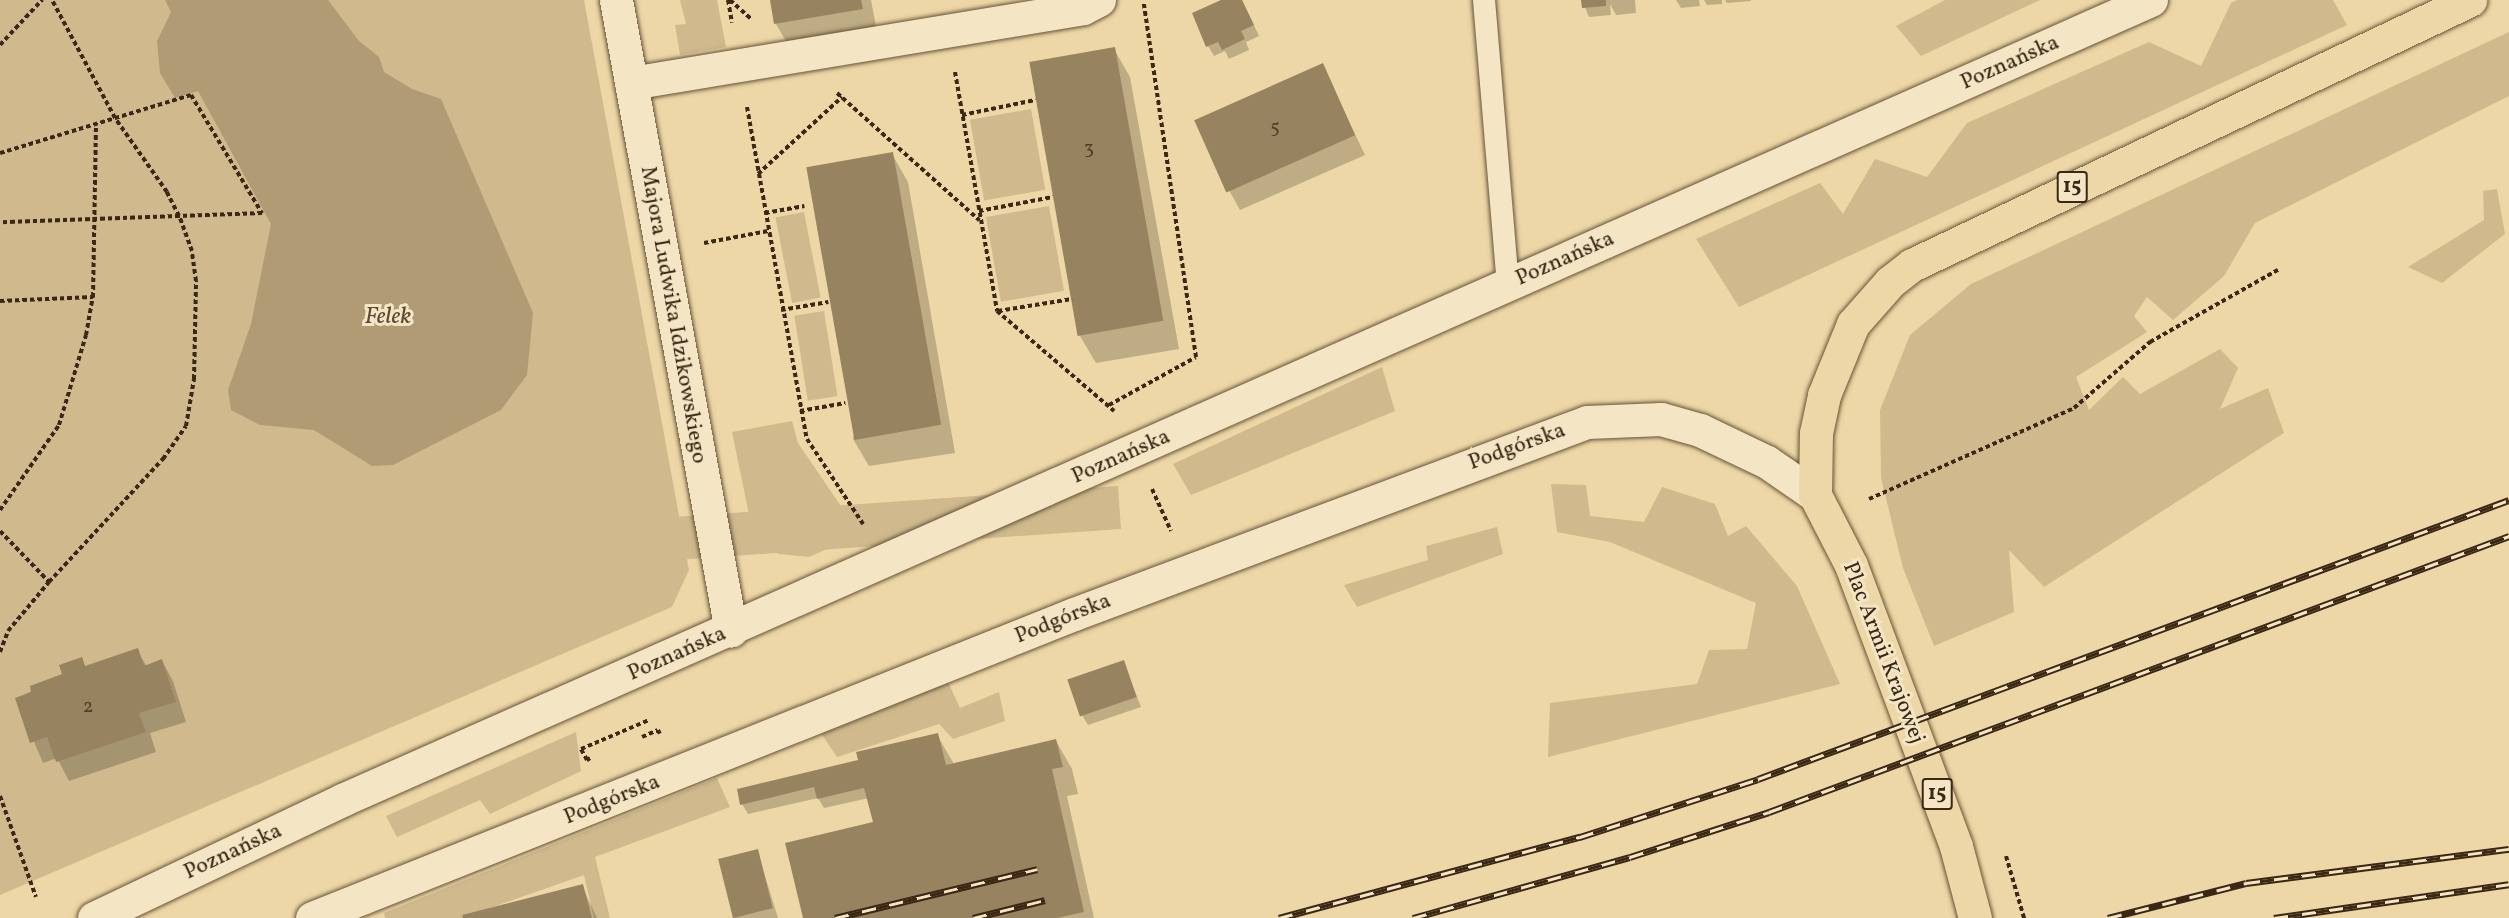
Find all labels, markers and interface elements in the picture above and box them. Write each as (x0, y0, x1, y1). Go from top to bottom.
street label: Poznańska (1957, 30, 2063, 96)
house number: 5 (1270, 116, 1280, 140)
house number: 3 (1084, 137, 1094, 161)
street label: Majora Ludwika Idzikowskiego (634, 164, 712, 466)
road number: 15 (2056, 169, 2088, 205)
street label: Poznańska (1512, 226, 1618, 292)
water label: Felek (365, 304, 411, 332)
street label: Podgórska (1465, 417, 1569, 477)
street label: Poznańska (1068, 424, 1174, 490)
street label: Plac Armii Krajowej (1836, 558, 1930, 748)
street label: Podgórska (1011, 588, 1115, 650)
street label: Poznańska (624, 621, 730, 687)
house number: 2 (83, 695, 93, 719)
street label: Podgórska (560, 769, 664, 831)
road number: 15 (1920, 776, 1954, 812)
street label: Poznańska (180, 818, 286, 886)

